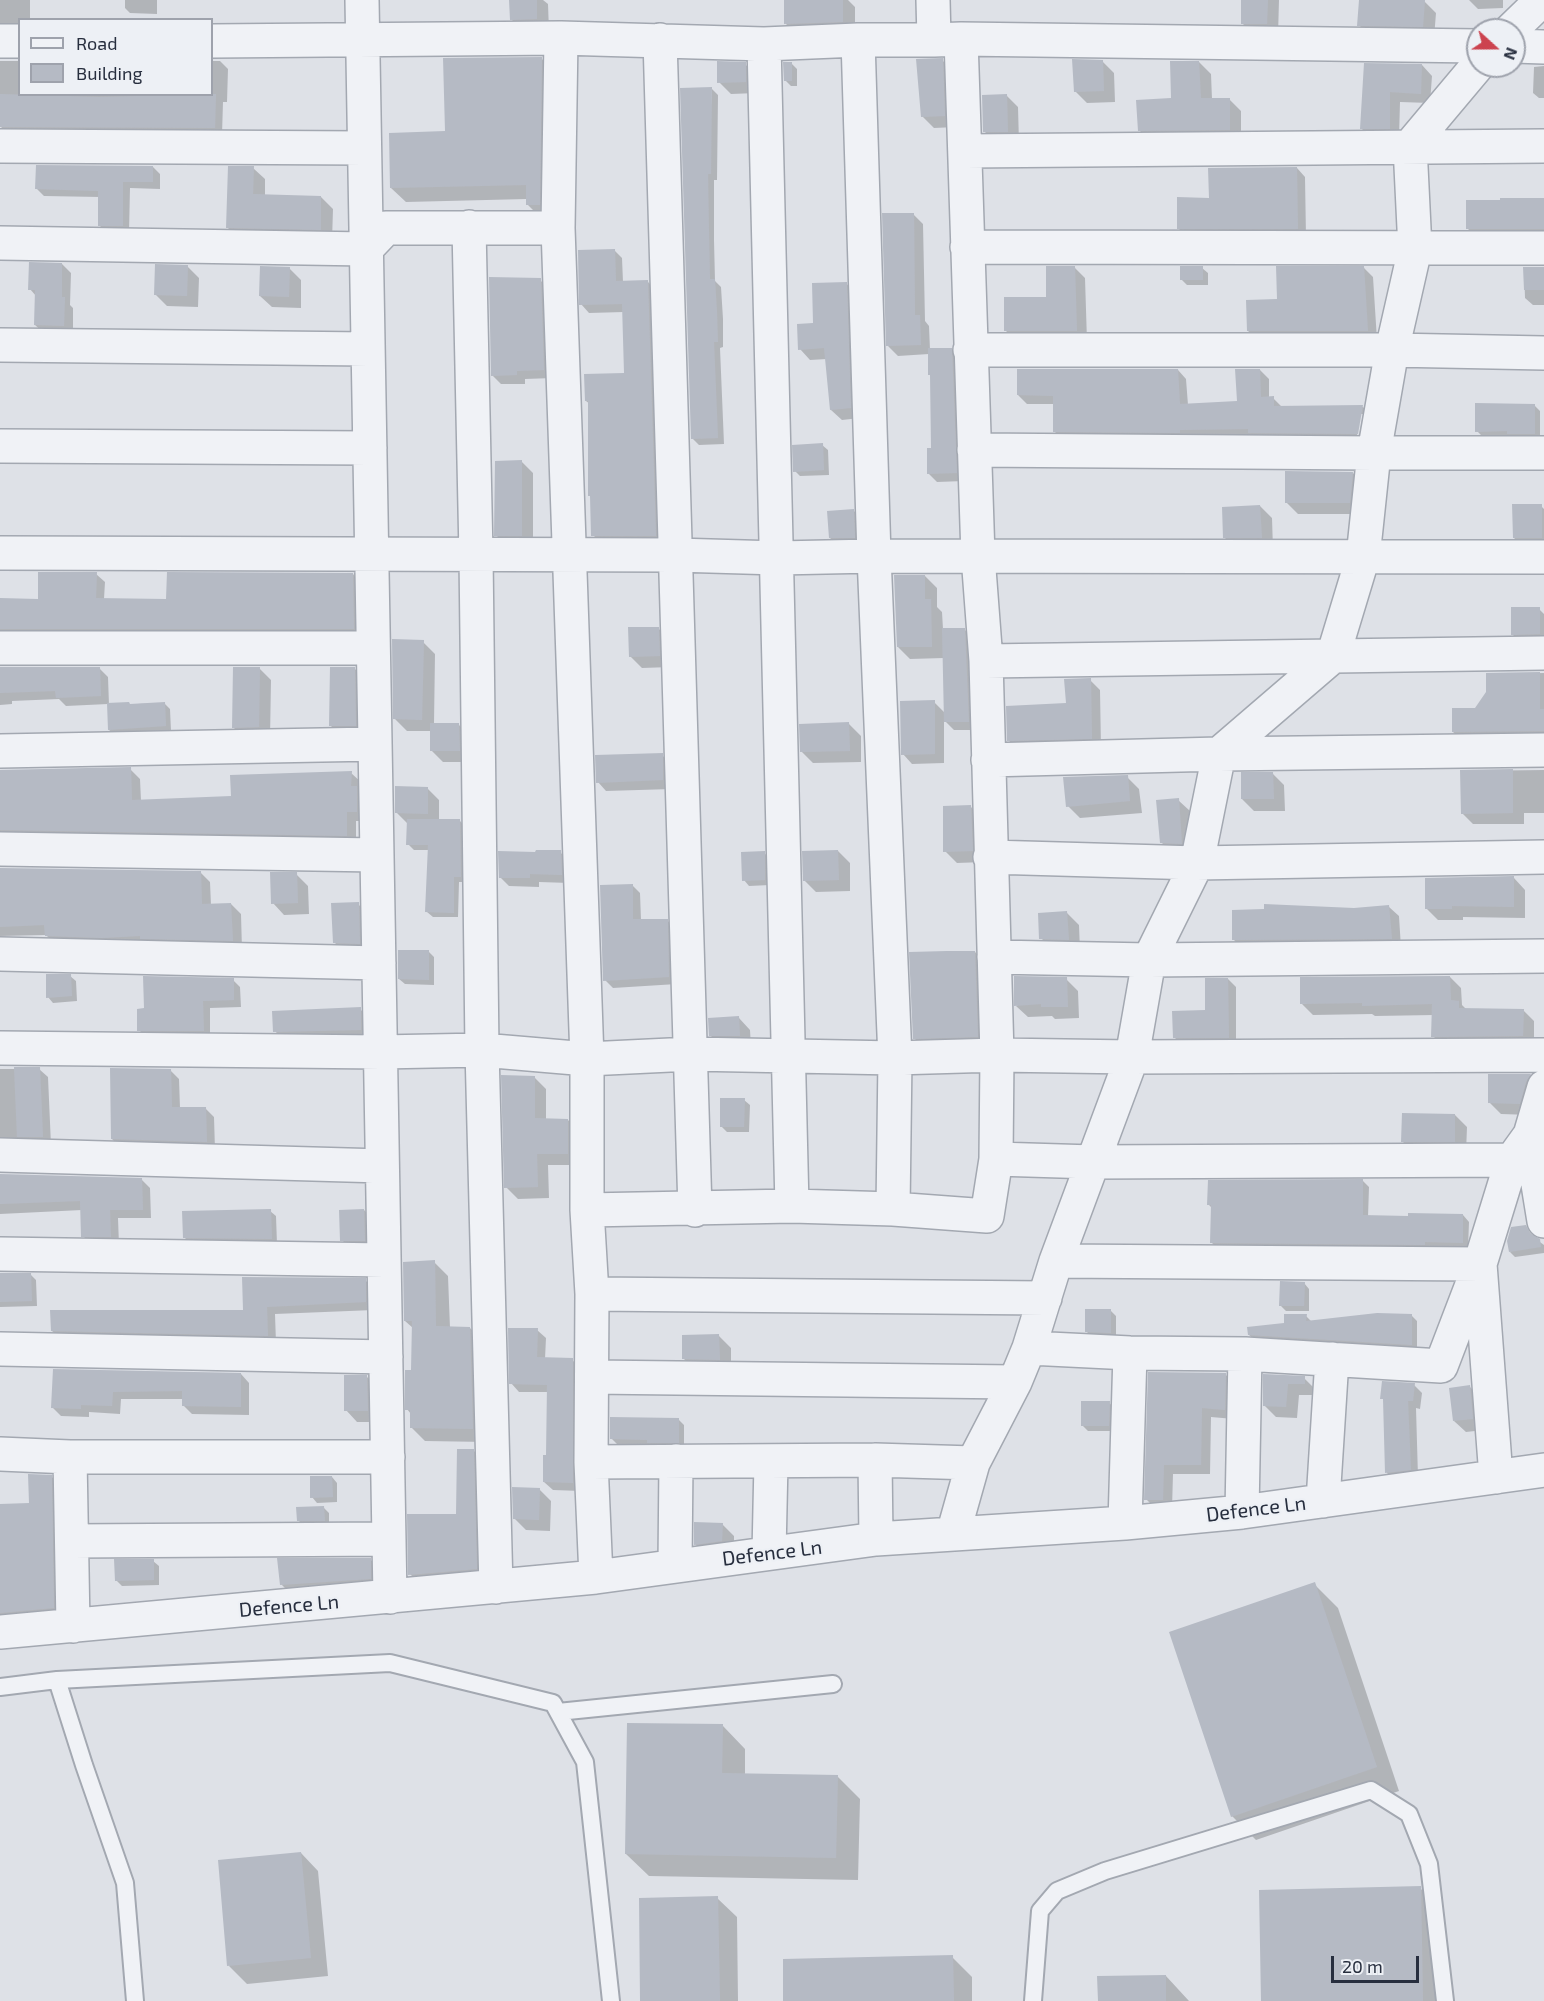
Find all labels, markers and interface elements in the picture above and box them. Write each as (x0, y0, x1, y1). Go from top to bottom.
legend (18, 18, 213, 96)
north arrow (1466, 18, 1526, 78)
text: Road (76, 32, 117, 54)
text: N (1500, 45, 1522, 63)
text: Building (76, 62, 143, 84)
street label: Defence Ln (1205, 1491, 1307, 1527)
street label: Defence Ln (721, 1535, 823, 1571)
street label: Defence Ln (238, 1590, 340, 1622)
scale bar (1334, 1944, 1422, 1982)
text: 20 m (1342, 1955, 1383, 1977)

